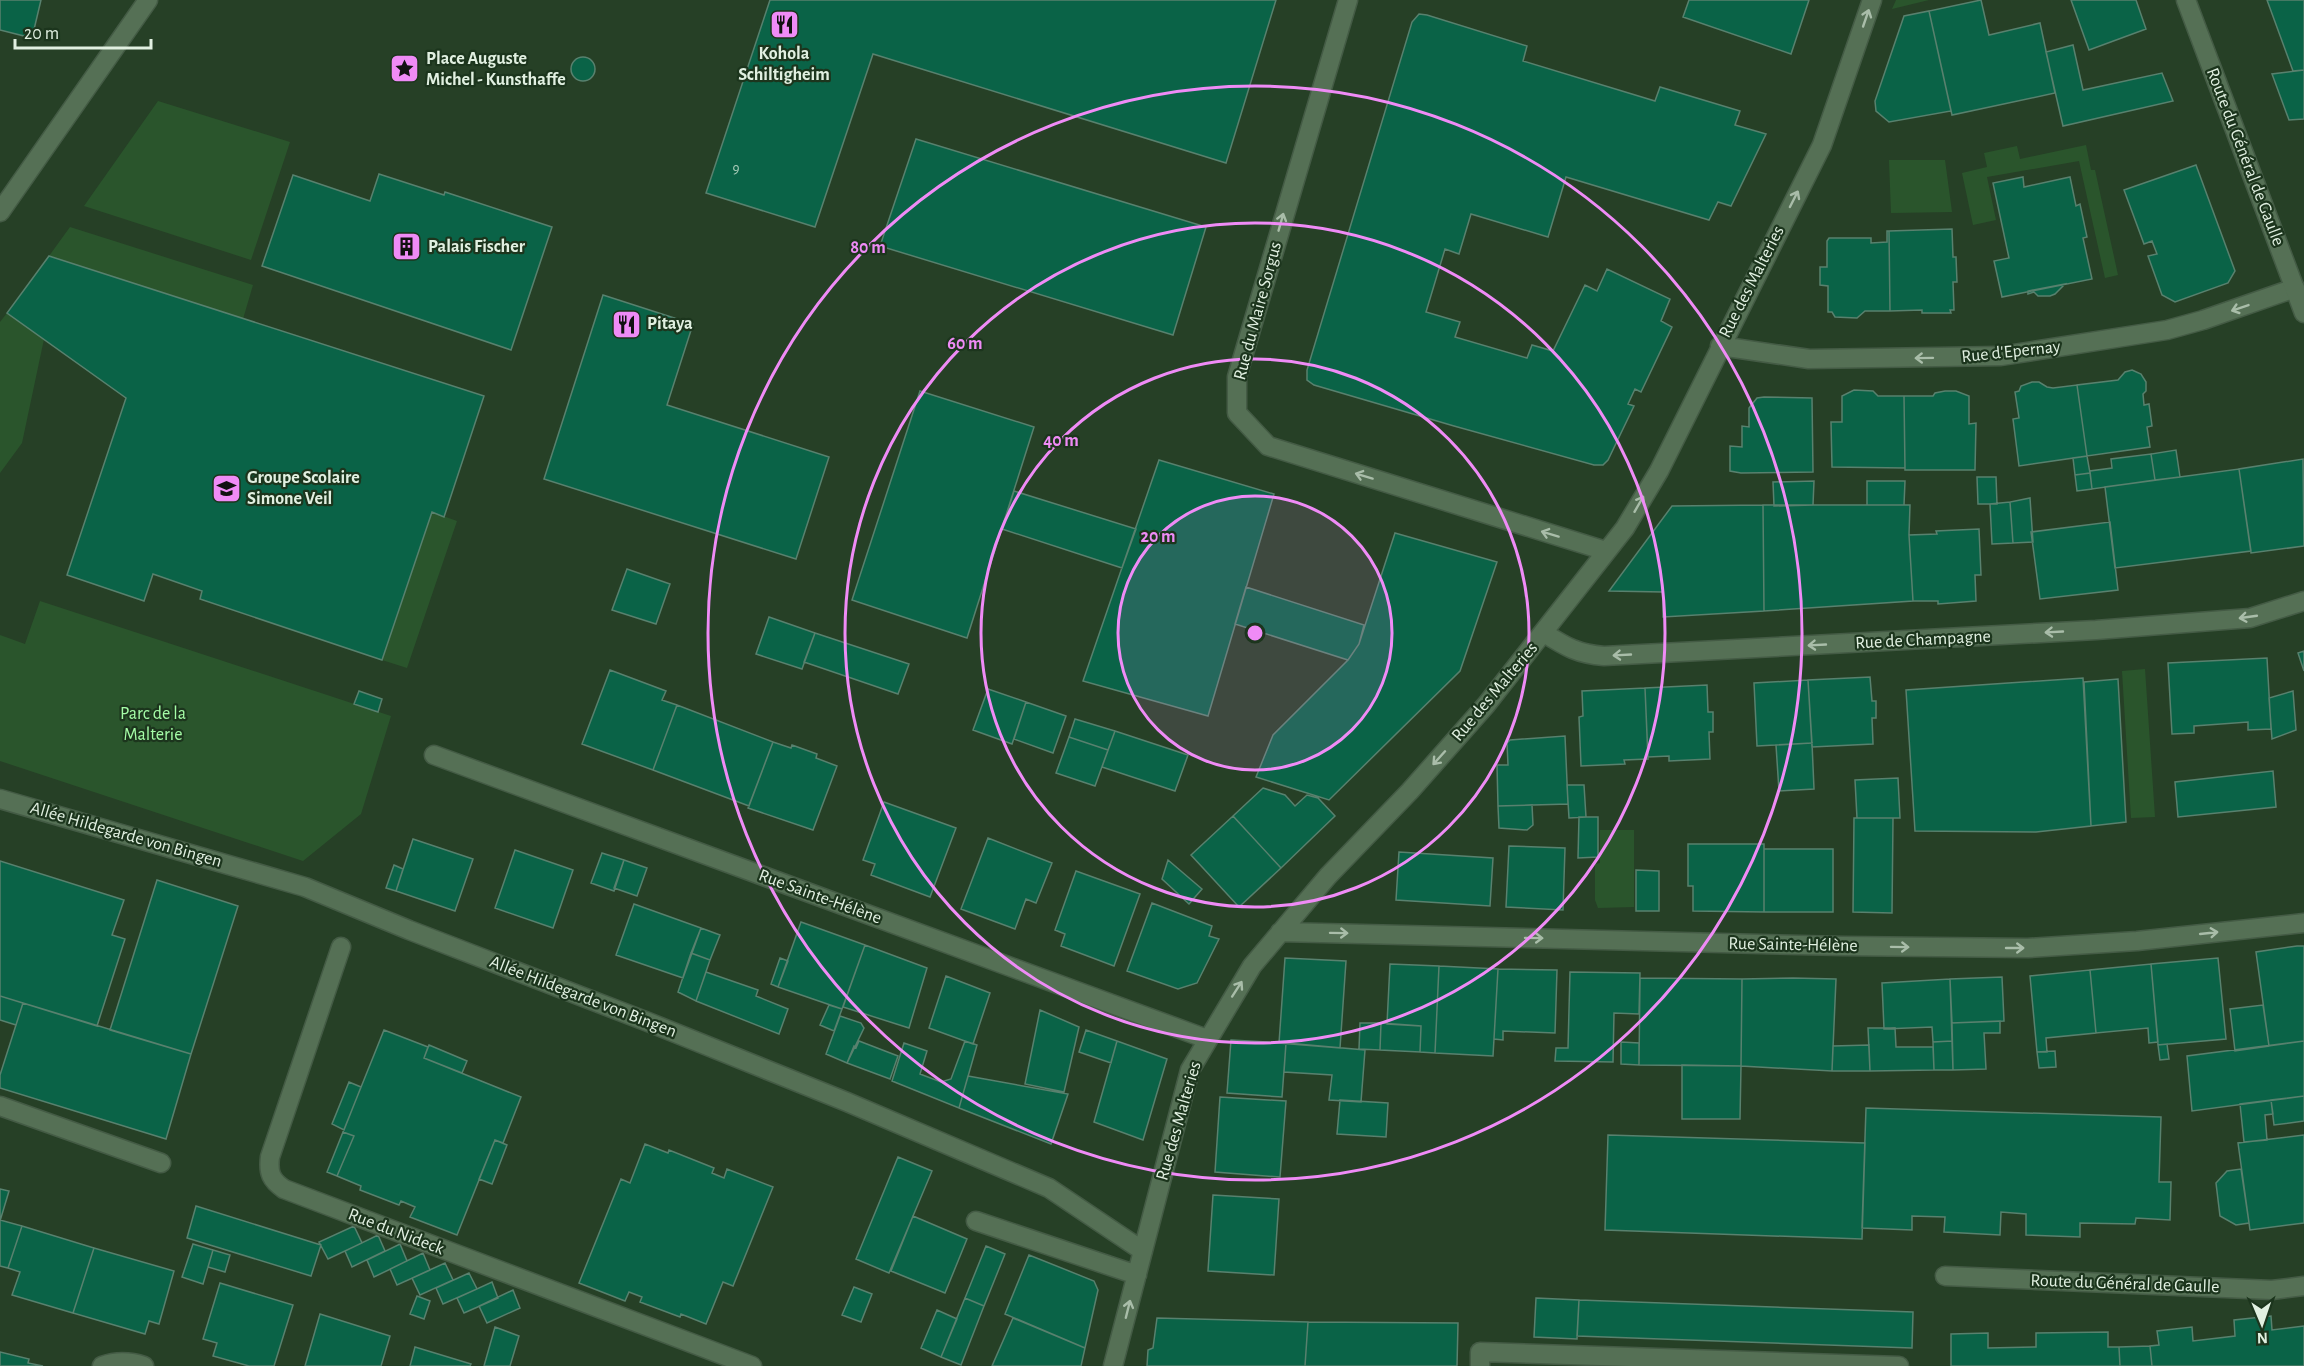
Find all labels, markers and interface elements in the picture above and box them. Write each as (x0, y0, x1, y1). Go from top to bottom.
restaurant icon: Kohola Schiltigheim (768, 9, 800, 41)
one-way arrow (1862, 9, 1873, 28)
scale bar (15, 12, 152, 50)
text: 20 m (24, 25, 59, 43)
place label: Kohola Schiltigheim (738, 45, 830, 84)
place label: Place Auguste Michel - Kunsthaffe (426, 50, 566, 89)
place icon: Place Auguste Michel - Kunsthaffe (389, 53, 421, 85)
street label: Route du Général de Gaulle (2203, 65, 2287, 249)
house number: 9 (732, 161, 740, 176)
one-way arrow (1789, 190, 1801, 208)
one-way arrow (1276, 213, 1287, 232)
street label: Rue des Malteries (1716, 223, 1788, 341)
building icon: Palais Fischer (391, 231, 423, 263)
place label: Palais Fischer (428, 238, 526, 256)
text: 80 m (850, 239, 886, 257)
street label: Rue du Maire Sorgus (1231, 240, 1285, 382)
one-way arrow (2231, 303, 2250, 314)
restaurant icon: Pitaya (610, 308, 642, 340)
place label: Pitaya (647, 315, 693, 333)
text: 60 m (947, 335, 983, 353)
street label: Rue d'Epernay (1961, 338, 2062, 366)
one-way arrow (1915, 352, 1935, 364)
text: 40 m (1043, 432, 1079, 450)
place label: Groupe Scolaire Simone Veil (247, 469, 360, 508)
one-way arrow (1355, 470, 1374, 481)
school or university icon: Groupe Scolaire Simone Veil (210, 472, 242, 504)
one-way arrow (1634, 496, 1646, 513)
text: 20 m (1140, 528, 1176, 546)
one-way arrow (1541, 528, 1560, 539)
one-way arrow (2239, 612, 2258, 623)
centre of rings (1245, 623, 1265, 643)
street label: Rue de Champagne (1855, 627, 1991, 653)
one-way arrow (2044, 627, 2064, 638)
street label: Rue des Malteries (1449, 639, 1541, 745)
one-way arrow (1807, 640, 1827, 651)
one-way arrow (1613, 650, 1633, 661)
park label: Parc de la Malterie (120, 705, 186, 744)
one-way arrow (1432, 750, 1446, 765)
street label: Allée Hildegarde von Bingen (28, 799, 224, 871)
street label: Rue Sainte-Hélène (756, 866, 884, 928)
one-way arrow (1328, 928, 1348, 939)
one-way arrow (2198, 928, 2218, 939)
one-way arrow (1523, 933, 1543, 944)
street label: Rue Sainte-Hélène (1728, 935, 1858, 955)
one-way arrow (1889, 941, 1909, 953)
one-way arrow (2004, 942, 2024, 954)
street label: Allée Hildegarde von Bingen (487, 953, 679, 1041)
one-way arrow (1231, 981, 1243, 998)
street label: Rue des Malteries (1153, 1059, 1205, 1183)
street label: Rue du Nideck (346, 1206, 447, 1259)
street label: Route du Général de Gaulle (2030, 1272, 2220, 1296)
north arrow (2232, 1294, 2292, 1354)
one-way arrow (1123, 1300, 1134, 1319)
text: N (2257, 1330, 2268, 1346)

